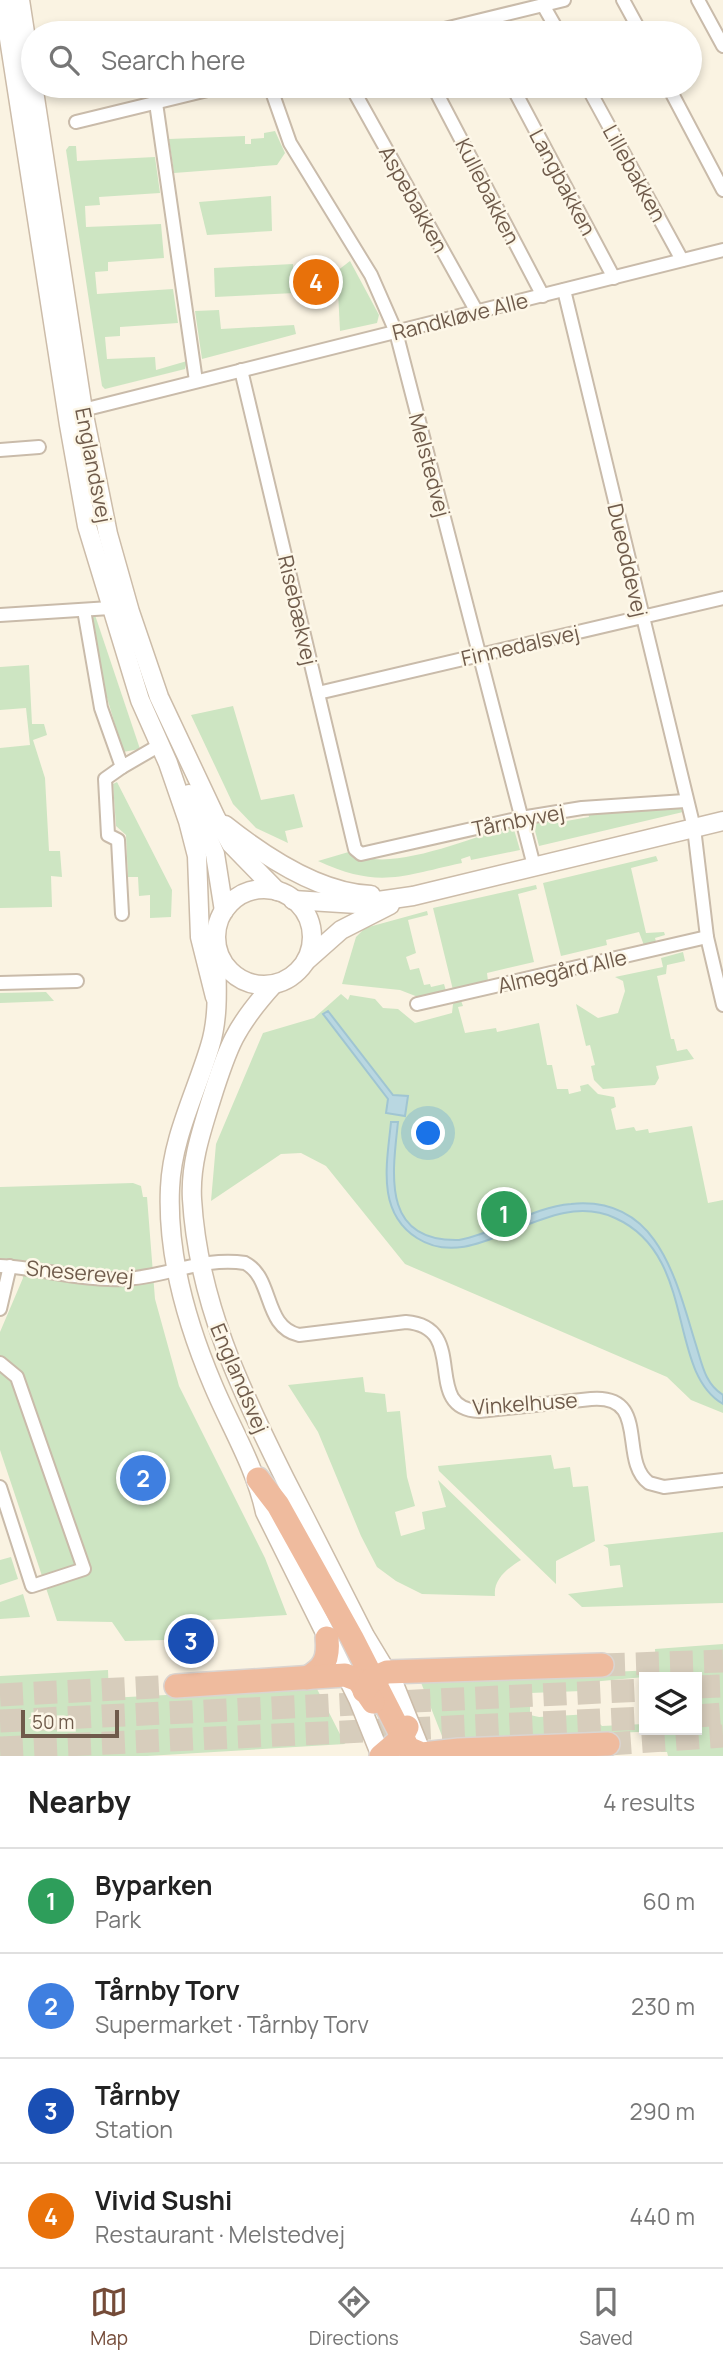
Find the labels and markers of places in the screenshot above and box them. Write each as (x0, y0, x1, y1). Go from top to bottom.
pin: 4 (293, 256, 339, 308)
pin: 1 (481, 1188, 527, 1240)
pin: 2 (120, 1452, 166, 1504)
pin: 3 (168, 1615, 214, 1667)

